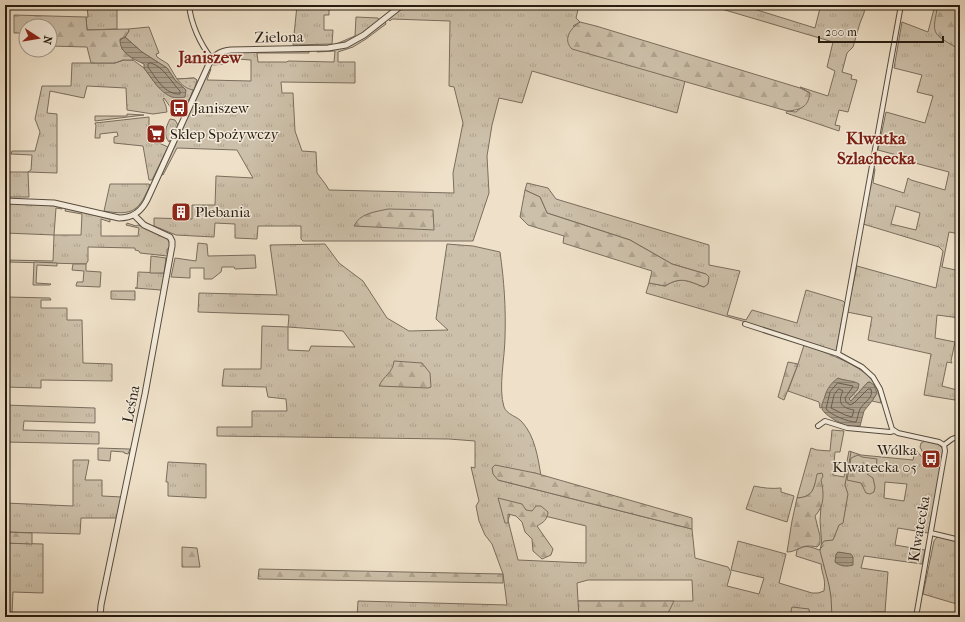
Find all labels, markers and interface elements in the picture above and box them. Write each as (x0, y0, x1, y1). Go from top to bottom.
north arrow (18, 18, 58, 58)
scale bar (819, 18, 943, 44)
text: 200 m (825, 25, 857, 39)
street label: Zielona (254, 28, 305, 46)
text: N (40, 35, 55, 46)
district label: Janiszew (176, 47, 243, 68)
bus stop icon: Janiszew (168, 97, 190, 119)
place label: Janiszew (192, 99, 250, 117)
supermarket icon: Sklep Spożywczy (145, 123, 167, 145)
place label: Sklep Spożywczy (170, 125, 280, 143)
district label: Klwatka Szlachecka (837, 128, 916, 168)
building icon: Plebania (170, 201, 192, 223)
place label: Plebania (195, 203, 251, 221)
street label: Leśna (119, 383, 144, 424)
place label: Wólka Klwatecka 05 (832, 441, 918, 476)
bus stop icon: Wólka Klwatecka 05 (920, 448, 942, 470)
street label: Klwatecka (904, 493, 934, 563)

